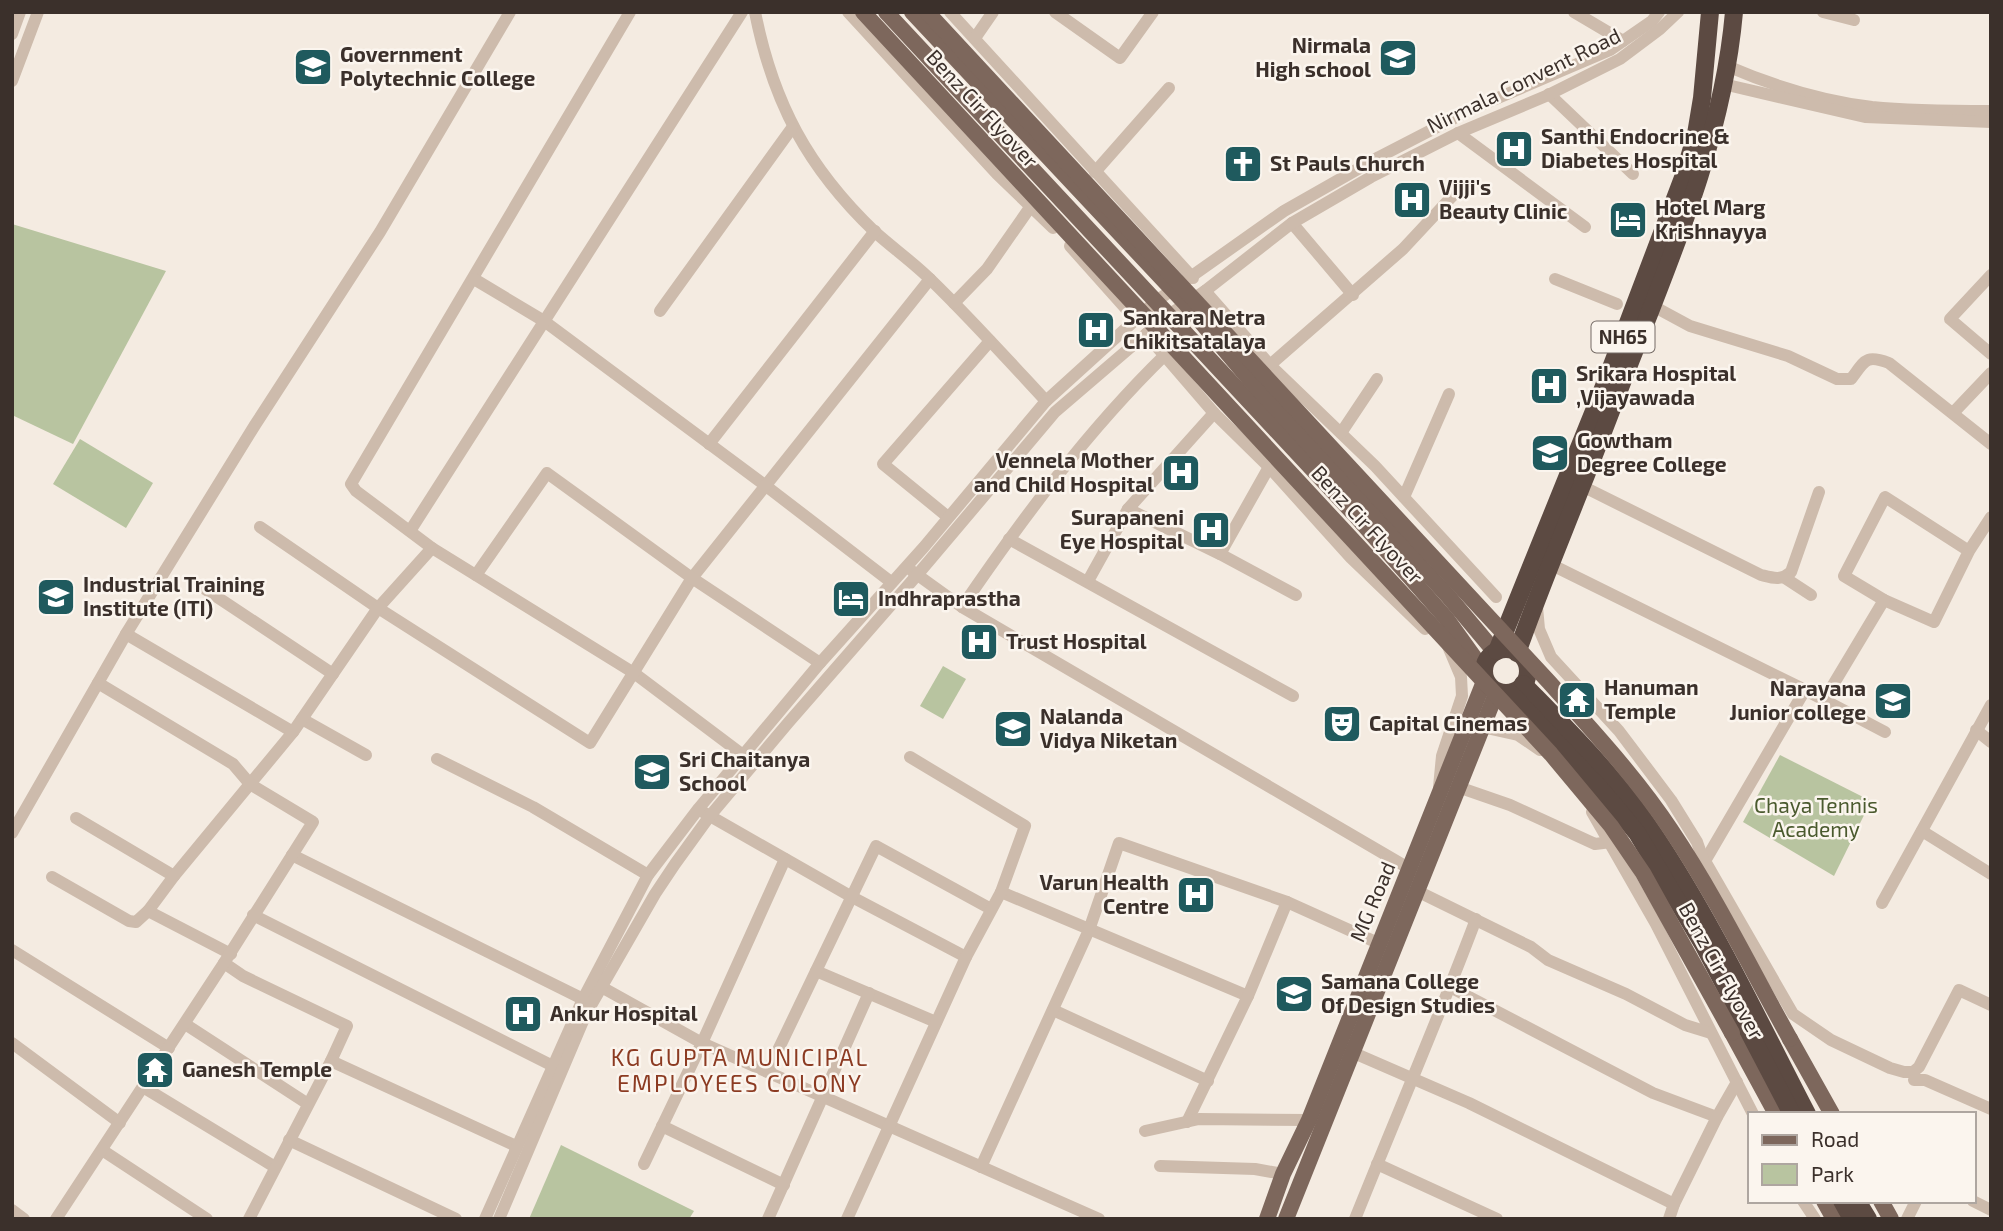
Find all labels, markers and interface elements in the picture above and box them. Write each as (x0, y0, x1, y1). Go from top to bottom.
street label: Nirmala Convent Road (1422, 22, 1624, 137)
place label: Nirmala High school (1255, 32, 1371, 81)
school or university icon: Nirmala High school (1377, 37, 1419, 79)
place label: Government Polytechnic College (340, 41, 535, 91)
street label: Benz Cir Flyover (922, 44, 1045, 173)
school or university icon: Government Polytechnic College (292, 46, 334, 88)
place label: Santhi Endocrine & Diabetes Hospital (1541, 123, 1730, 172)
hospital icon: Santhi Endocrine & Diabetes Hospital (1493, 128, 1535, 170)
church icon: St Pauls Church (1222, 143, 1264, 185)
place label: St Pauls Church (1270, 150, 1425, 175)
place label: Vijji's Beauty Clinic (1439, 174, 1568, 224)
hospital icon: Vijji's Beauty Clinic (1391, 179, 1433, 221)
place label: Hotel Marg Krishnayya (1655, 194, 1767, 244)
hotel icon: Hotel Marg Krishnayya (1607, 199, 1649, 241)
place label: Sankara Netra Chikitsatalaya (1123, 304, 1266, 354)
hospital icon: Sankara Netra Chikitsatalaya (1075, 309, 1117, 351)
road number: NH65 (1592, 322, 1654, 352)
place label: Srikara Hospital ,Vijayawada (1576, 360, 1736, 410)
hospital icon: Srikara Hospital ,Vijayawada (1528, 365, 1570, 407)
place label: Gowtham Degree College (1577, 427, 1727, 476)
school or university icon: Gowtham Degree College (1529, 432, 1571, 474)
place label: Vennela Mother and Child Hospital (974, 447, 1154, 496)
hospital icon: Vennela Mother and Child Hospital (1160, 452, 1202, 494)
street label: Benz Cir Flyover (1307, 460, 1430, 589)
place label: Surapaneni Eye Hospital (1060, 504, 1184, 554)
hospital icon: Surapaneni Eye Hospital (1190, 509, 1232, 551)
place label: Industrial Training Institute (ITI) (83, 571, 265, 620)
school or university icon: Industrial Training Institute (ITI) (35, 576, 77, 618)
hotel icon: Indhraprastha (830, 578, 872, 620)
place label: Indhraprastha (878, 585, 1021, 610)
hospital icon: Trust Hospital (958, 621, 1000, 663)
place label: Trust Hospital (1006, 628, 1147, 653)
place label: Hanuman Temple (1604, 674, 1699, 723)
place label: Narayana Junior college (1729, 675, 1866, 724)
temple icon: Hanuman Temple (1556, 679, 1598, 721)
school or university icon: Narayana Junior college (1872, 680, 1914, 722)
place label: Nalanda Vidya Niketan (1040, 703, 1177, 753)
theatre icon: Capital Cinemas (1321, 703, 1363, 745)
school or university icon: Nalanda Vidya Niketan (992, 708, 1034, 750)
place label: Capital Cinemas (1369, 710, 1528, 735)
place label: Sri Chaitanya School (679, 746, 810, 795)
school or university icon: Sri Chaitanya School (631, 751, 673, 793)
park label: Chaya Tennis Academy (1754, 792, 1878, 841)
street label: MG Road (1344, 858, 1400, 945)
place label: Varun Health Centre (1039, 869, 1169, 918)
hospital icon: Varun Health Centre (1175, 874, 1217, 916)
street label: Benz Cir Flyover (1674, 898, 1770, 1043)
place label: Samana College Of Design Studies (1321, 968, 1495, 1017)
school or university icon: Samana College Of Design Studies (1273, 973, 1315, 1015)
hospital icon: Ankur Hospital (502, 993, 544, 1035)
place label: Ankur Hospital (550, 1000, 698, 1025)
district label: KG GUPTA MUNICIPAL EMPLOYEES COLONY (611, 1043, 869, 1097)
temple icon: Ganesh Temple (134, 1049, 176, 1091)
place label: Ganesh Temple (182, 1056, 332, 1081)
legend (1748, 1112, 1975, 1203)
text: Road (1811, 1126, 1859, 1151)
text: Park (1811, 1161, 1854, 1186)

